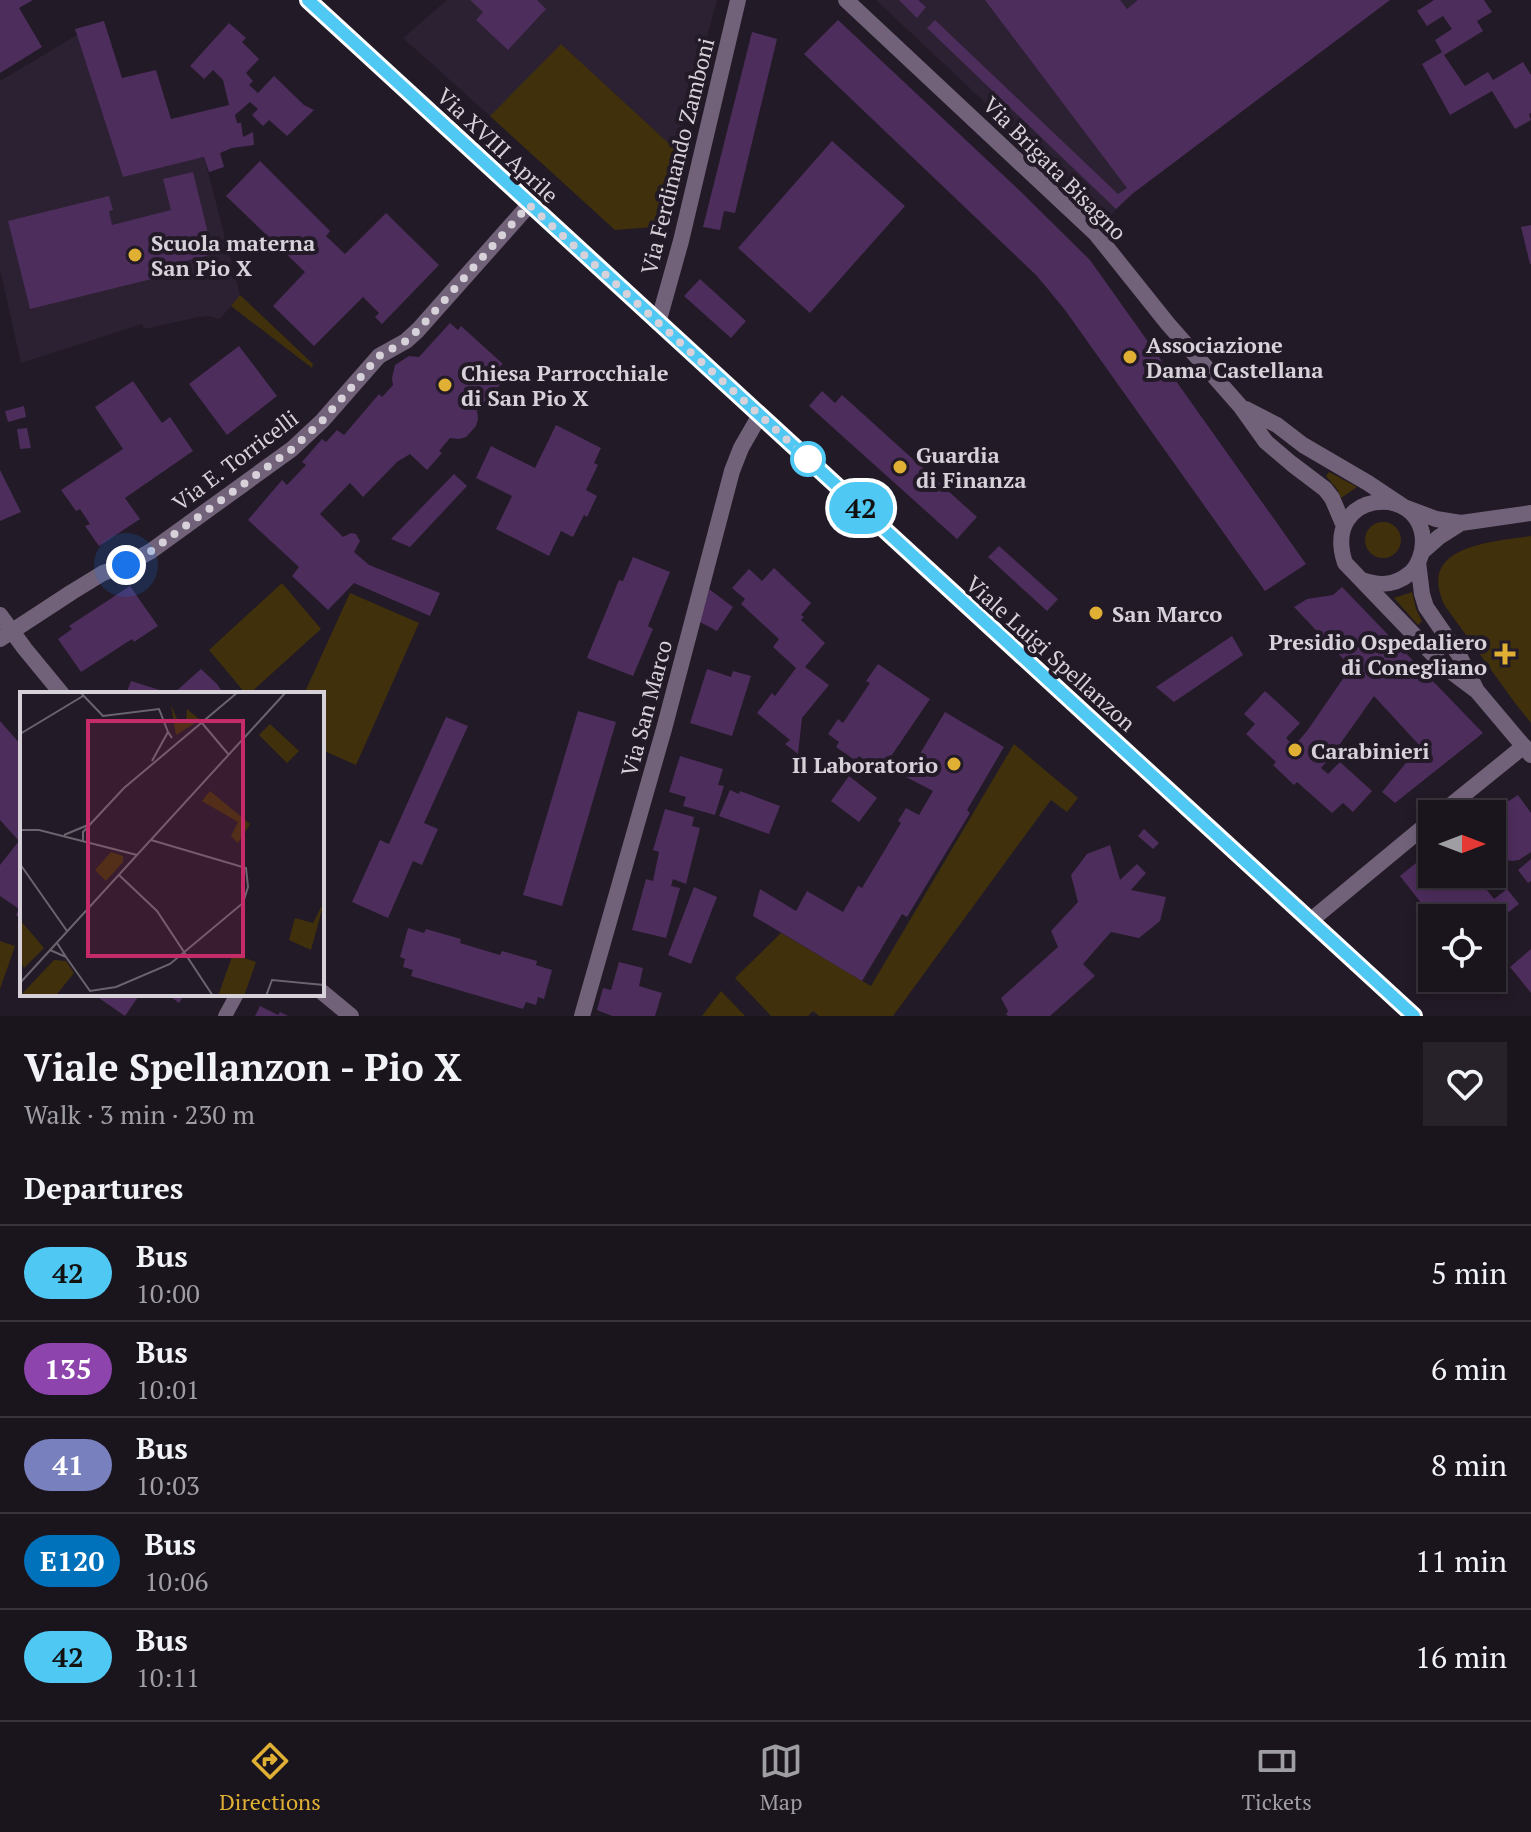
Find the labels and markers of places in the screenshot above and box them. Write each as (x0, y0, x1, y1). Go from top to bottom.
place label: Scuola materna San Pio X (151, 228, 315, 282)
marker: Scuola materna San Pio X (126, 246, 144, 264)
place label: Associazione Dama Castellana (1146, 330, 1323, 384)
marker: Associazione Dama Castellana (1121, 348, 1139, 366)
place label: Chiesa Parrocchiale di San Pio X (461, 358, 669, 412)
marker: Chiesa Parrocchiale di San Pio X (436, 376, 454, 394)
place label: Guardia di Finanza (916, 440, 1027, 494)
unlabelled marker (791, 442, 825, 476)
marker: Guardia di Finanza (891, 458, 909, 476)
place label: San Marco (1112, 599, 1222, 628)
marker: San Marco (1087, 604, 1105, 622)
place label: Presidio Ospedaliero di Conegliano (1269, 627, 1487, 681)
marker: Presidio Ospedaliero di Conegliano (1494, 643, 1516, 665)
place label: Carabinieri (1311, 736, 1430, 765)
marker: Carabinieri (1286, 741, 1304, 759)
place label: Il Laboratorio (792, 750, 938, 779)
marker: Il Laboratorio (945, 755, 963, 773)

